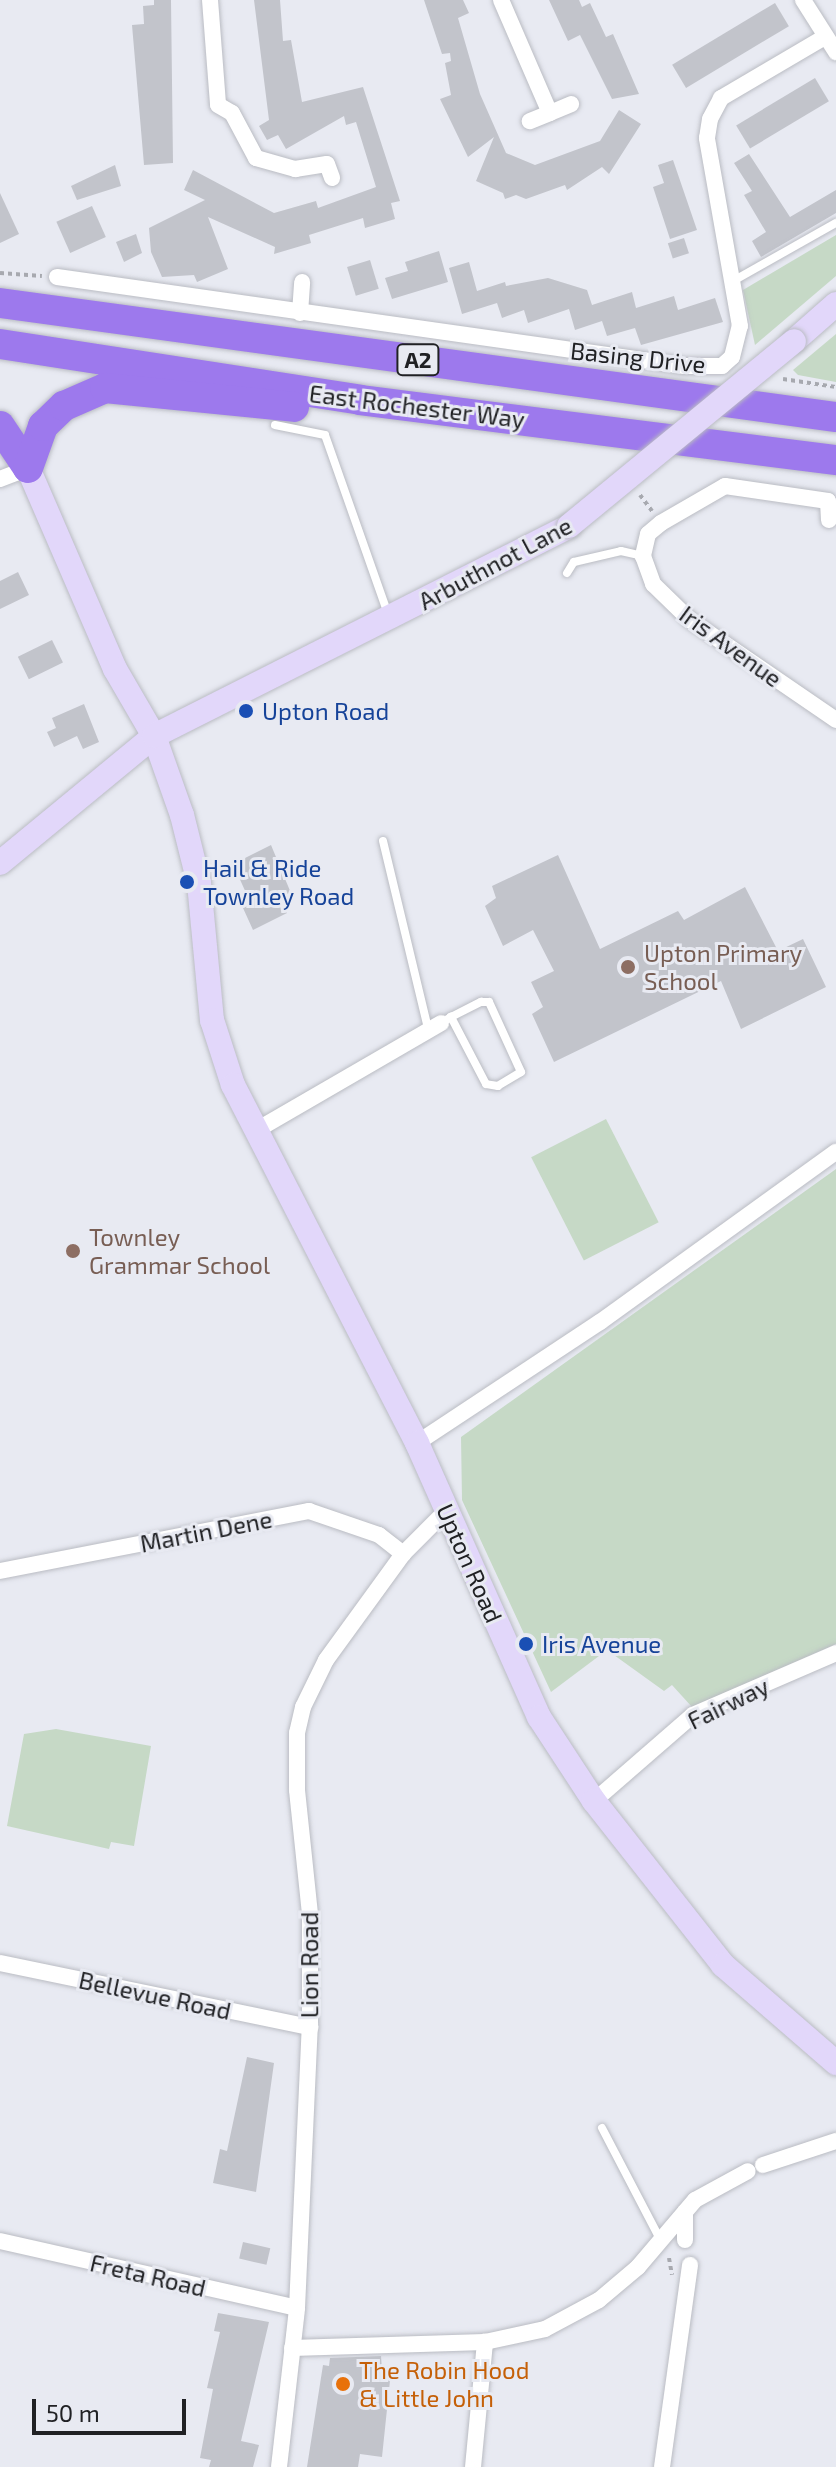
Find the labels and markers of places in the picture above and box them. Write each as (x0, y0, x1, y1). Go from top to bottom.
place label: Upton Road (262, 697, 389, 725)
marker: Upton Road (237, 702, 255, 720)
place label: Hail & Ride Townley Road (203, 854, 355, 910)
marker: Hail & Ride Townley Road (178, 873, 196, 891)
place label: Upton Primary School (644, 939, 802, 995)
marker: Upton Primary School (619, 958, 637, 976)
place label: Townley Grammar School (89, 1223, 271, 1279)
marker: Townley Grammar School (64, 1242, 82, 1260)
place label: Iris Avenue (542, 1630, 662, 1658)
marker: Iris Avenue (517, 1635, 535, 1653)
place label: The Robin Hood & Little John (359, 2356, 529, 2412)
marker: The Robin Hood & Little John (334, 2375, 352, 2393)

